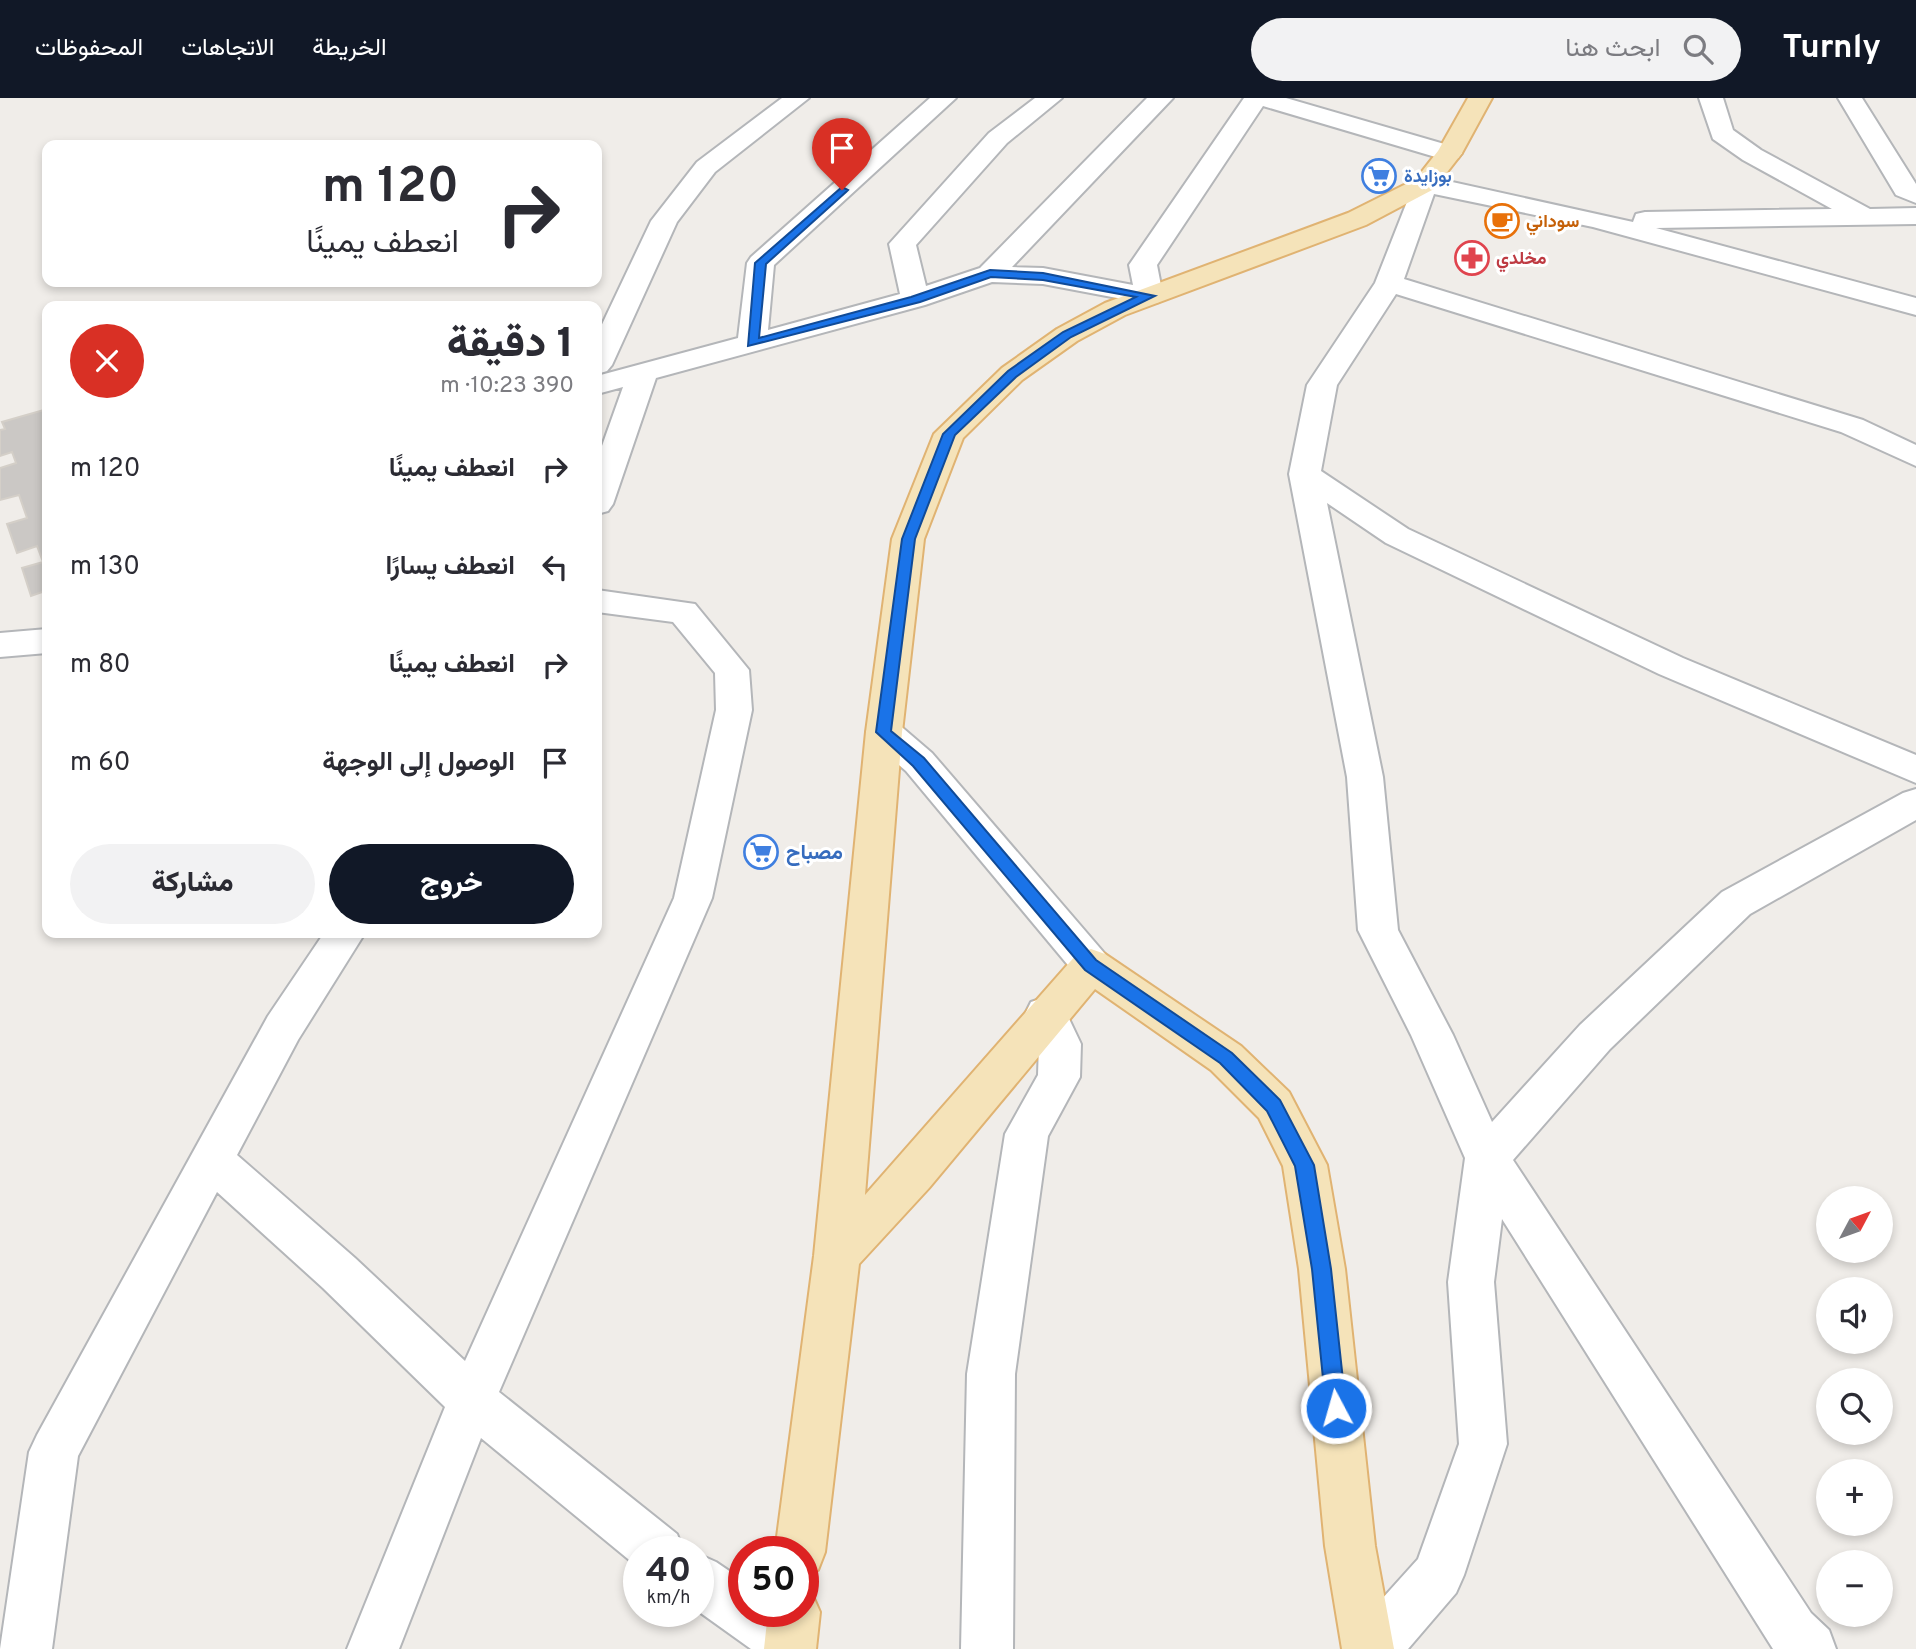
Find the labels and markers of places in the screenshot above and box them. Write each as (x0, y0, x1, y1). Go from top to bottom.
pin (812, 118, 872, 190)
supermarket icon: بوزايدة (1360, 157, 1398, 195)
place label: بوزايدة (1404, 166, 1452, 189)
cafe icon: سوداني (1483, 202, 1521, 240)
place label: سوداني (1526, 211, 1579, 236)
pharmacy icon: مخلدي (1453, 239, 1491, 277)
place label: مخلدي (1496, 248, 1547, 273)
supermarket icon: مصباح (742, 833, 780, 871)
place label: مصباح (786, 840, 843, 867)

